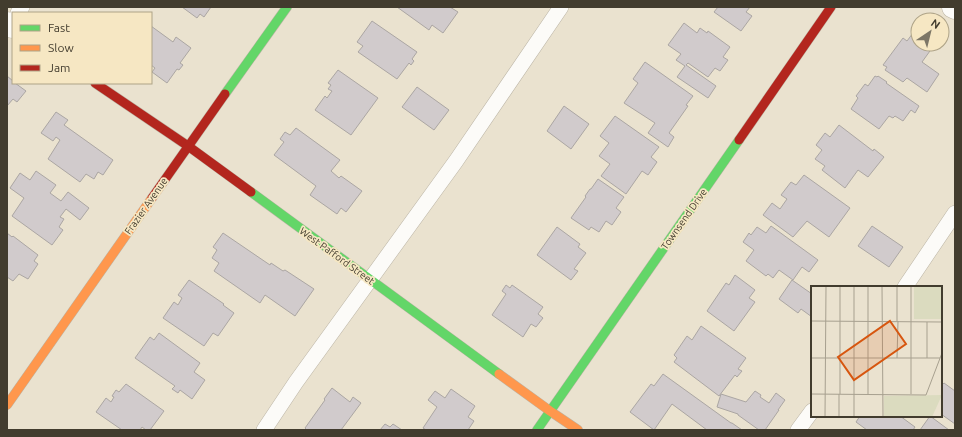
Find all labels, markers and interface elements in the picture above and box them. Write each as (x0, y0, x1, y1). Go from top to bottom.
legend (12, 12, 152, 84)
north arrow (910, 12, 950, 52)
text: N (929, 17, 943, 31)
text: Fast (48, 21, 70, 34)
text: Slow (48, 41, 74, 54)
text: Jam (48, 61, 70, 74)
street label: Frazier Avenue (122, 176, 170, 236)
street label: Townsend Drive (659, 186, 709, 252)
street label: West Pafford Street (298, 225, 376, 287)
inset map (811, 286, 942, 417)

